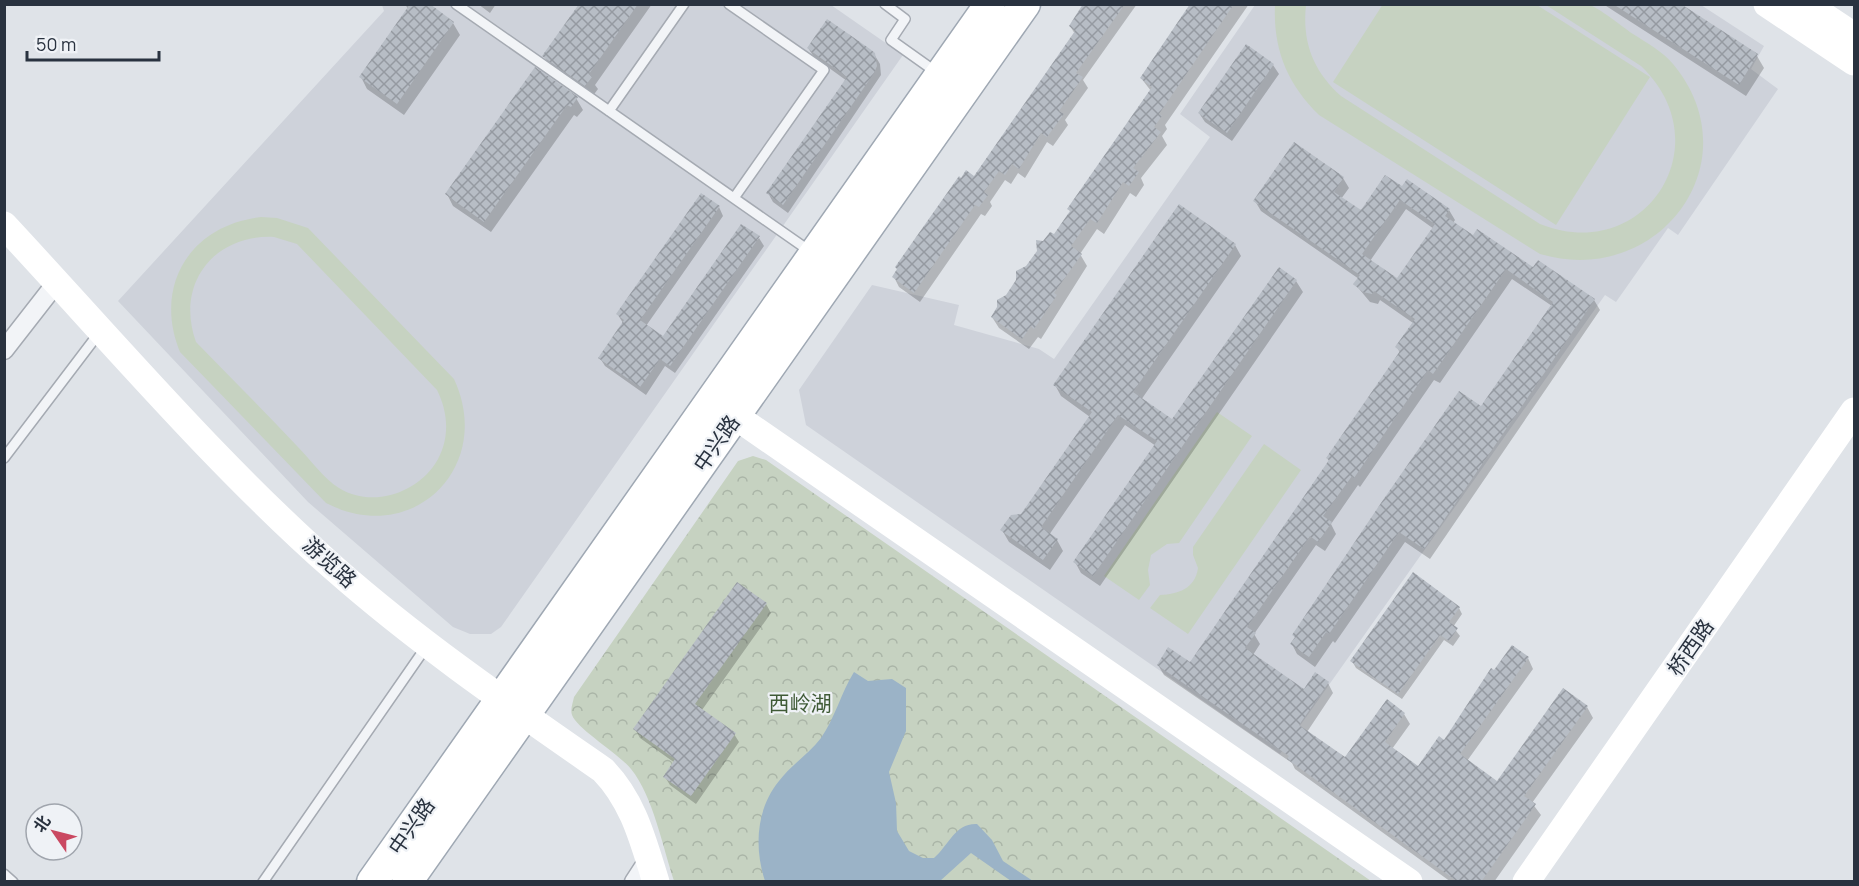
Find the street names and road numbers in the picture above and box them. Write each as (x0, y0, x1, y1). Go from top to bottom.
street label: 中兴路 (686, 409, 746, 477)
street label: 游览路 (297, 531, 363, 593)
street label: 桥西路 (1660, 613, 1720, 681)
street label: 中兴路 (381, 792, 441, 860)

